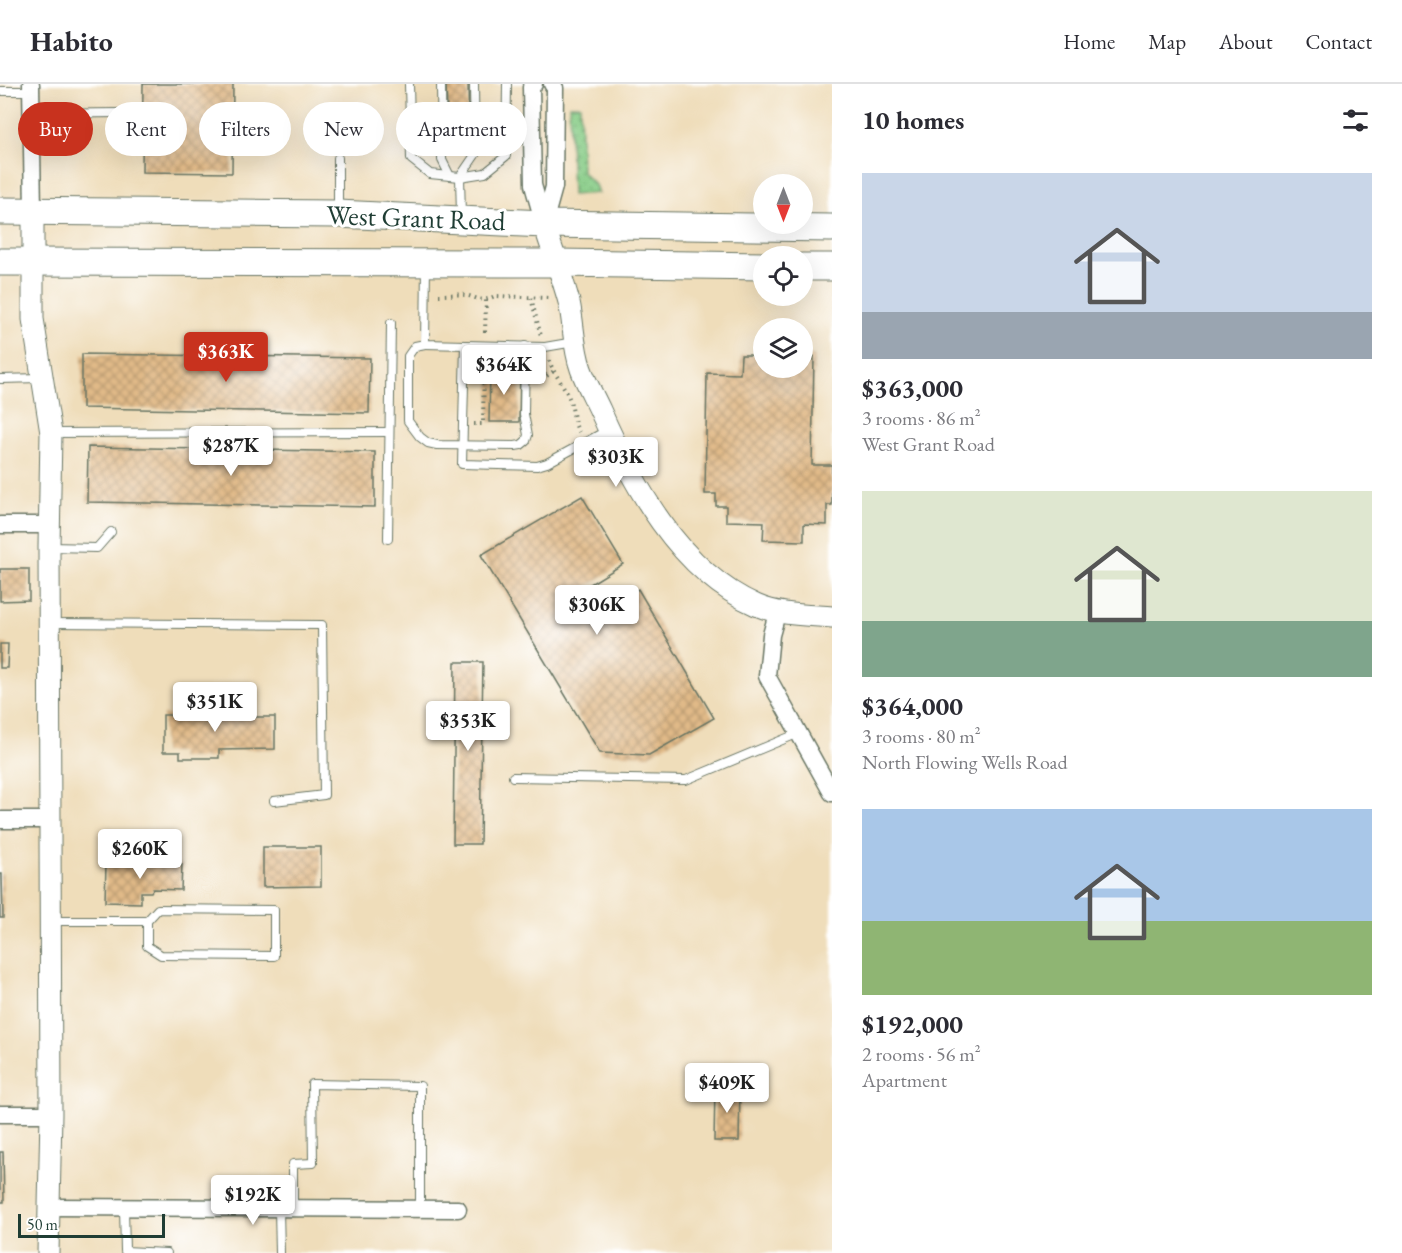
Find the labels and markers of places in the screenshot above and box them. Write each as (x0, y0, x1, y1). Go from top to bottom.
pin: $363K (184, 332, 268, 383)
pin: $364K (462, 345, 546, 396)
pin: $287K (189, 426, 273, 477)
pin: $303K (574, 437, 658, 488)
pin: $306K (555, 585, 639, 636)
pin: $351K (173, 682, 257, 733)
pin: $353K (426, 701, 510, 752)
pin: $260K (98, 829, 182, 880)
pin: $409K (685, 1063, 769, 1114)
pin: $192K (211, 1175, 295, 1226)

